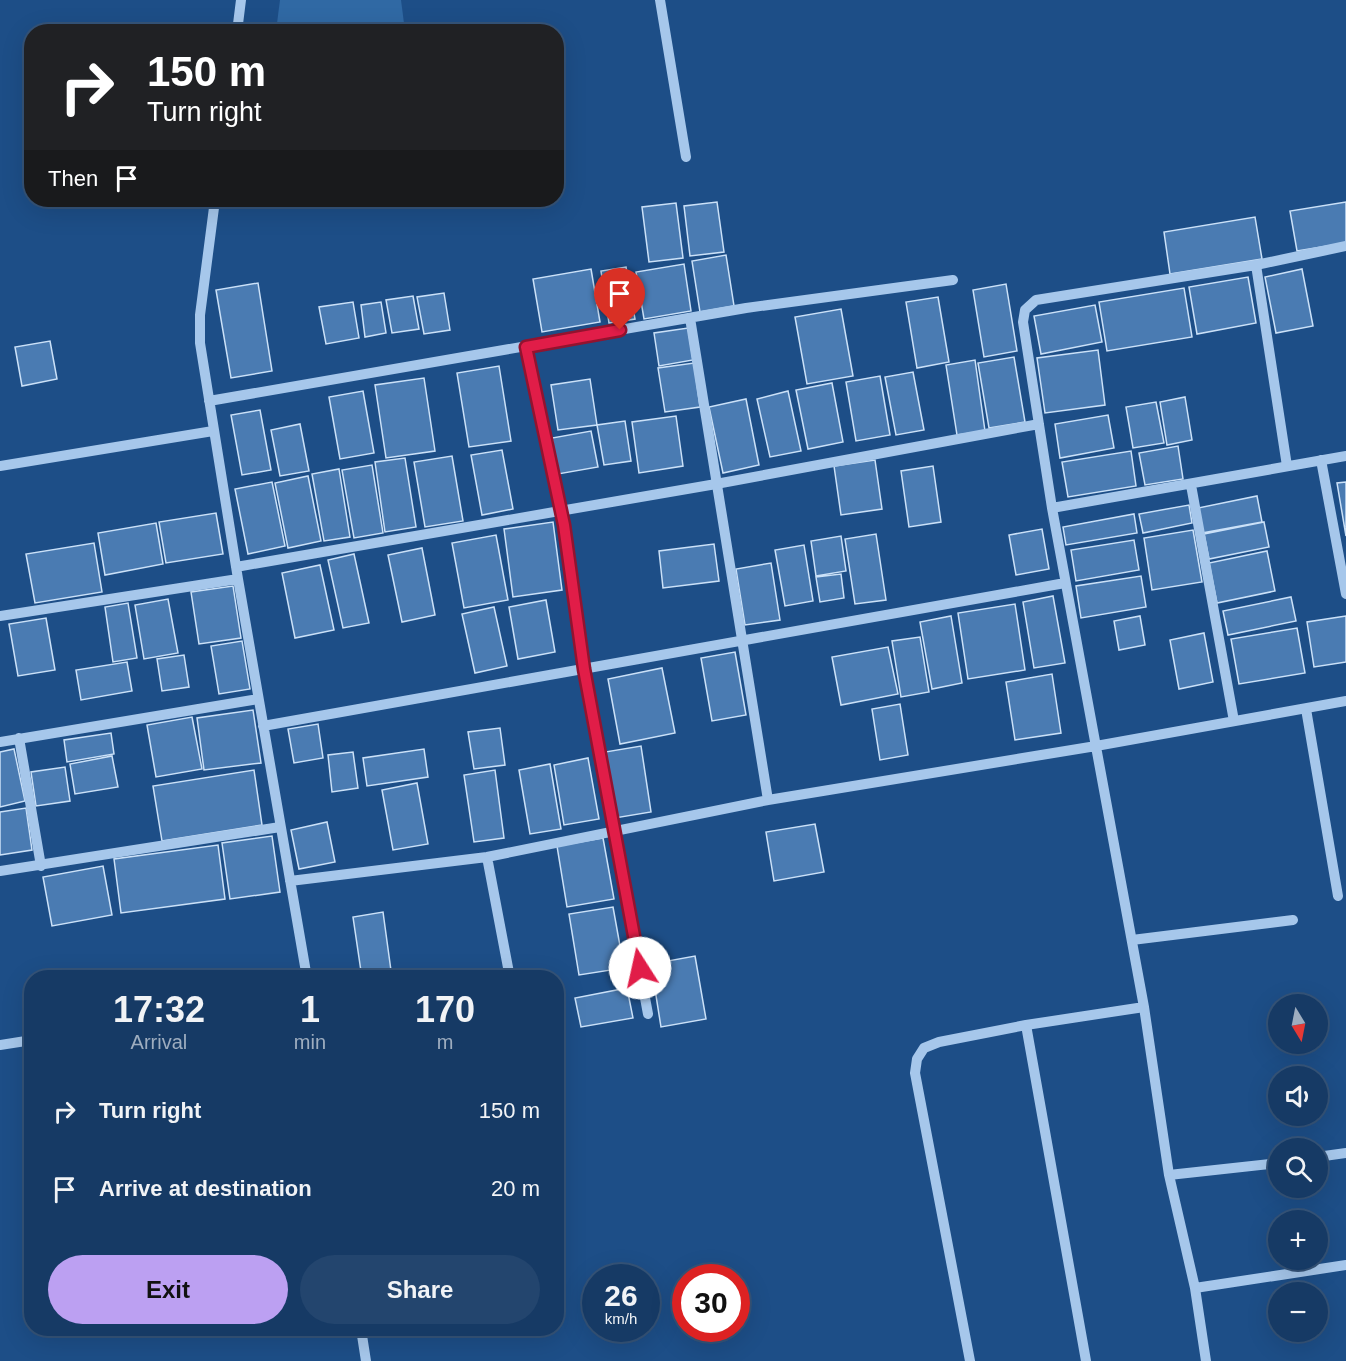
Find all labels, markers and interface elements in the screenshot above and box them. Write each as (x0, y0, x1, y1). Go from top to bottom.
icon: right (48, 48, 126, 126)
text: 150 m (147, 48, 266, 95)
text: Turn right (147, 97, 262, 127)
icon: arrive (110, 162, 143, 195)
text: Then (48, 166, 98, 191)
pin (594, 268, 645, 330)
icon: arrive (603, 277, 636, 310)
position arrow (608, 936, 672, 1000)
text: 17:32 (113, 989, 205, 1030)
text: 1 (300, 989, 320, 1030)
text: 170 (415, 989, 475, 1030)
north arrow (1268, 994, 1328, 1054)
map controls (1268, 994, 1328, 1342)
text: Arrival (131, 1031, 187, 1053)
text: min (294, 1031, 326, 1053)
text: m (437, 1031, 453, 1053)
button: sound (1268, 1066, 1328, 1126)
icon: right (48, 1095, 81, 1128)
text: Turn right (99, 1098, 201, 1123)
text: 150 m (479, 1098, 540, 1123)
button: search (1268, 1138, 1328, 1198)
icon: arrive (48, 1173, 81, 1206)
text: Arrive at destination (99, 1176, 312, 1201)
text: 20 m (491, 1176, 540, 1201)
button: + (1268, 1210, 1328, 1270)
button: Exit (48, 1255, 288, 1324)
button: Share (300, 1255, 540, 1324)
speed limit sign: 30 (672, 1264, 750, 1342)
text: 26 (604, 1279, 638, 1312)
button: − (1268, 1282, 1328, 1342)
text: km/h (605, 1310, 637, 1327)

